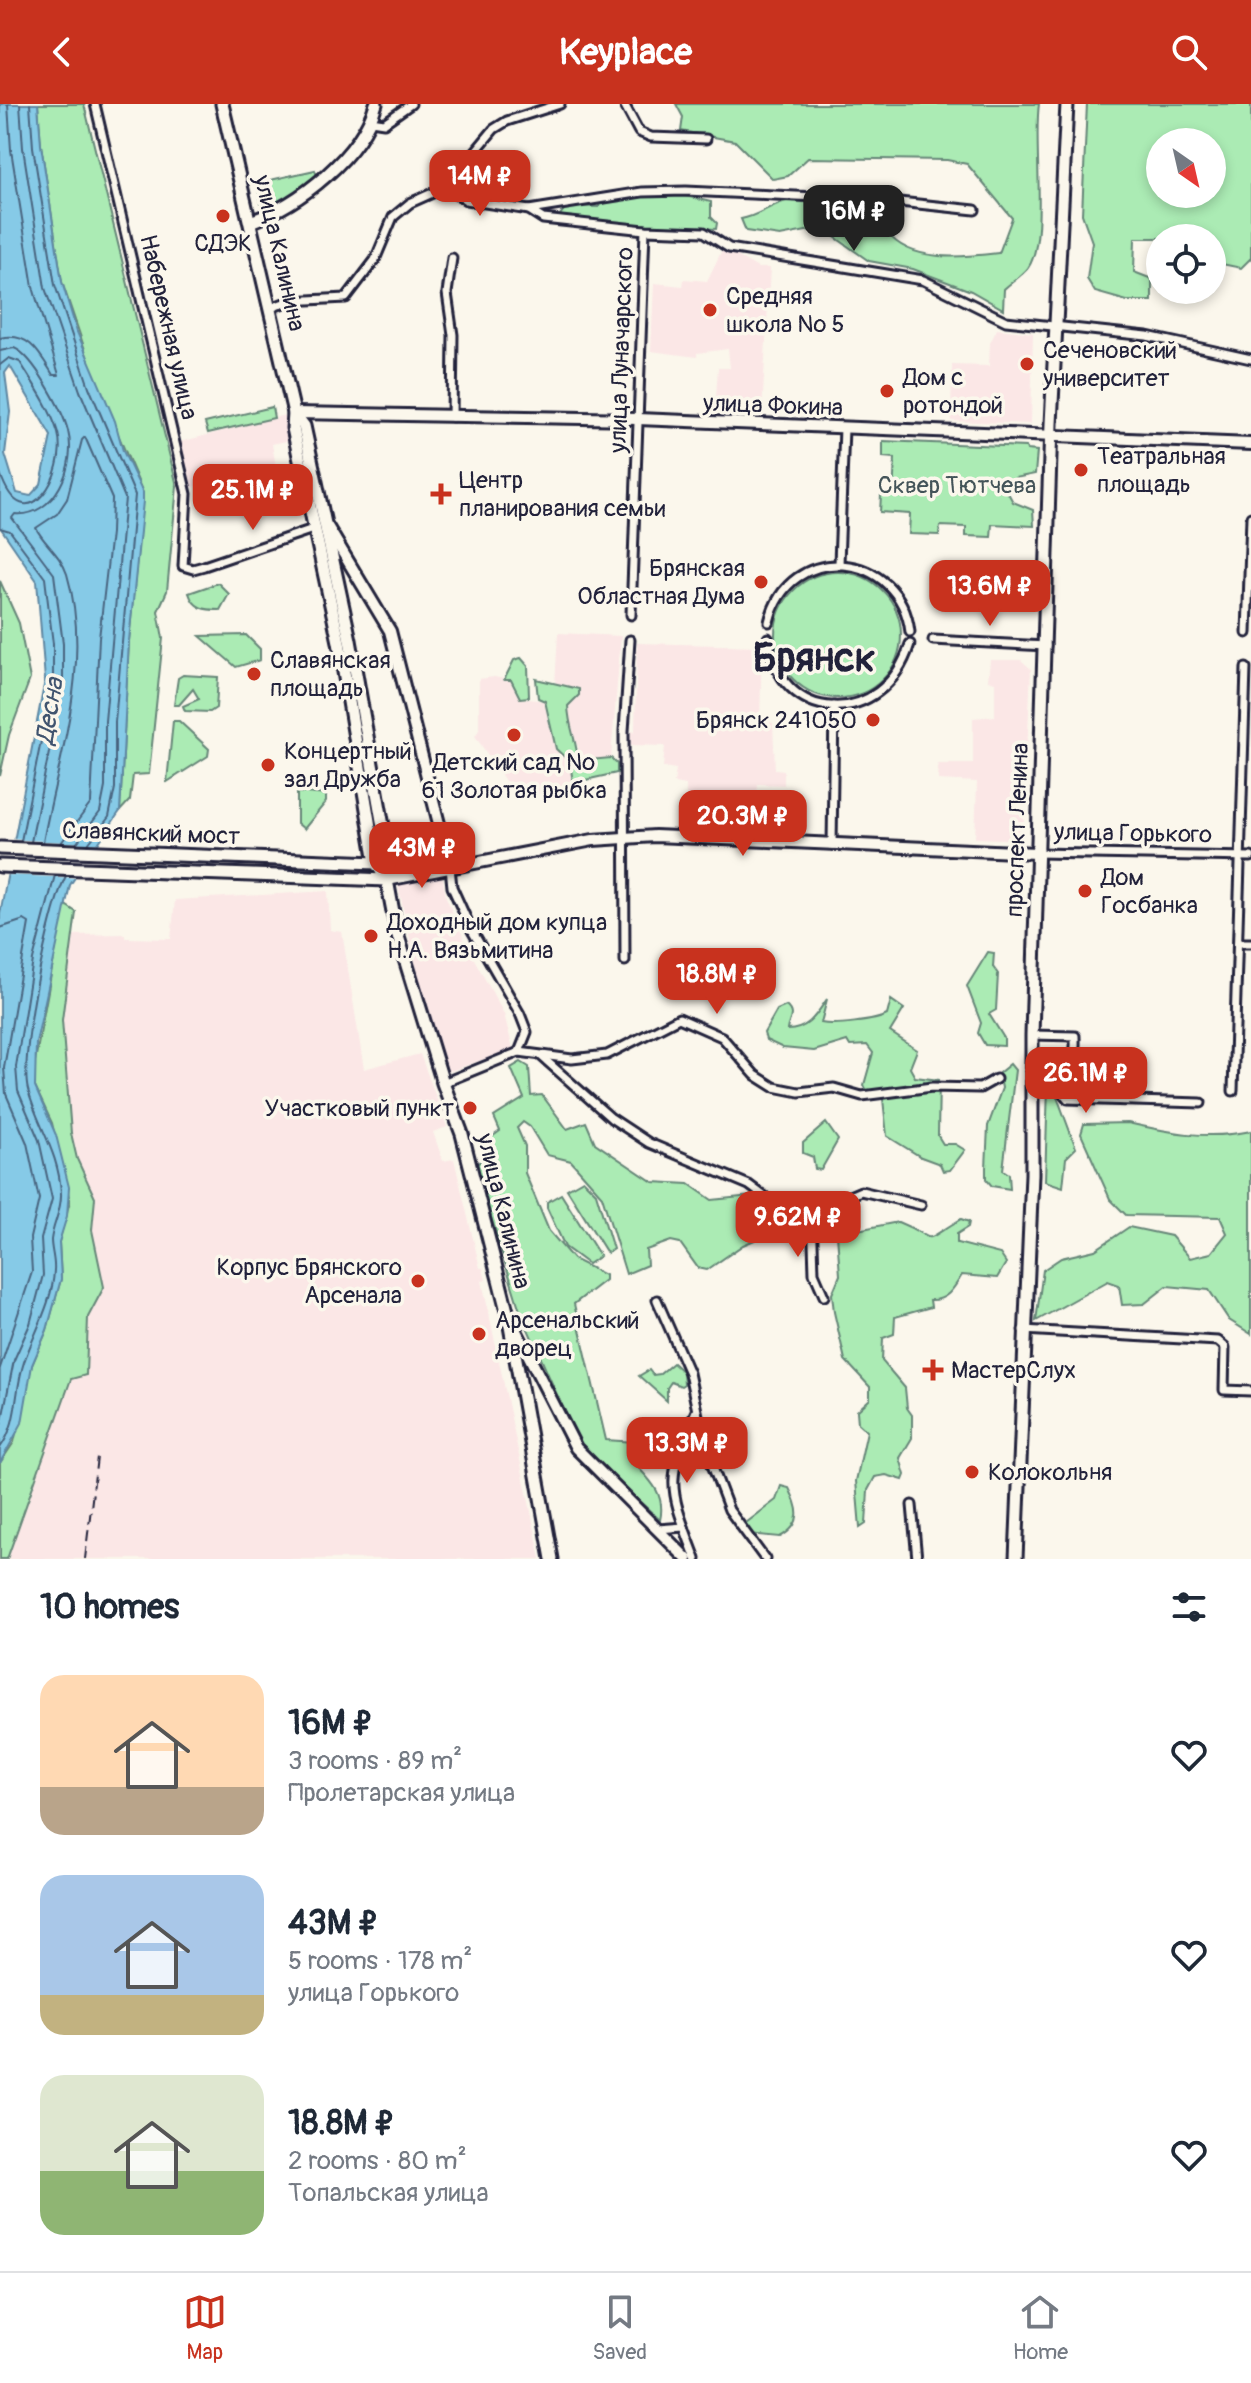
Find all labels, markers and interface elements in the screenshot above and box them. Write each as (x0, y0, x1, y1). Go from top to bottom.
icon: back (40, 30, 84, 74)
text: Keyplace (559, 30, 692, 75)
icon: search (1167, 30, 1211, 74)
north arrow (1146, 128, 1226, 208)
map controls (1146, 128, 1226, 304)
pin: 14M ₽ (424, 150, 536, 218)
text: 14M ₽ (447, 160, 513, 192)
street label: улица Калинина (247, 171, 312, 334)
pin: 16M ₽ (798, 185, 910, 253)
text: 16M ₽ (821, 195, 887, 227)
marker: СДЭК (214, 207, 232, 225)
button: locate (1146, 224, 1226, 304)
place label: СДЭК (194, 229, 252, 258)
street label: Набережная улица (133, 232, 204, 423)
street label: улица Луначарского (603, 247, 640, 454)
place label: Средняя школа № 5 (726, 282, 845, 339)
marker: Средняя школа № 5 (701, 301, 719, 319)
place label: Сеченовский университет (1042, 336, 1177, 393)
marker: Сеченовский университет (1018, 355, 1036, 373)
place label: Дом с ротондой (902, 363, 1003, 420)
marker: Дом с ротондой (878, 382, 896, 400)
street label: улица Фокина (701, 389, 844, 422)
place label: Театральная площадь (1097, 442, 1226, 499)
marker: Театральная площадь (1072, 461, 1090, 479)
pin: 25.1M ₽ (179, 464, 327, 532)
place label: Центр планирования семьи (459, 466, 666, 523)
park label: Сквер Тютчева (878, 471, 1036, 500)
text: 25.1M ₽ (211, 474, 295, 506)
marker: Центр планирования семьи (430, 483, 452, 505)
place label: Брянская Областная Дума (577, 554, 745, 611)
pin: 13.6M ₽ (916, 560, 1064, 628)
text: 13.6M ₽ (947, 570, 1033, 602)
marker: Брянская Областная Дума (752, 573, 770, 591)
district label: Брянск (753, 634, 875, 683)
place label: Славянская площадь (270, 646, 391, 703)
marker: Славянская площадь (245, 665, 263, 683)
water label: Десна (29, 674, 71, 749)
place label: Брянск 241050 (696, 706, 857, 735)
marker: Брянск 241050 (864, 711, 882, 729)
marker: Детский сад № 61 Золотая рыбка (505, 726, 523, 744)
place label: Концертный зал Дружба (284, 737, 412, 794)
street label: проспект Ленина (1000, 742, 1035, 918)
place label: Детский сад № 61 Золотая рыбка (421, 748, 607, 805)
marker: Концертный зал Дружба (259, 756, 277, 774)
pin: 20.3M ₽ (669, 790, 817, 858)
text: 20.3M ₽ (697, 800, 789, 832)
street label: Славянский мост (61, 816, 240, 851)
street label: улица Горького (1053, 818, 1212, 849)
pin: 43M ₽ (366, 822, 478, 890)
text: 43M ₽ (387, 832, 457, 864)
place label: Дом Госбанка (1100, 863, 1198, 920)
marker: Дом Госбанка (1076, 882, 1094, 900)
place label: Доходный дом купца Н.А. Вязьмитина (386, 908, 607, 965)
marker: Доходный дом купца Н.А. Вязьмитина (362, 927, 380, 945)
pin: 18.8M ₽ (643, 948, 791, 1016)
text: 18.8M ₽ (676, 958, 758, 990)
pin: 26.1M ₽ (1012, 1047, 1160, 1115)
text: 26.1M ₽ (1043, 1057, 1129, 1089)
place label: Участковый пункт (264, 1094, 454, 1123)
marker: Участковый пункт (461, 1099, 479, 1117)
street label: улица Калинина (470, 1129, 537, 1292)
pin: 9.62M ₽ (724, 1191, 872, 1259)
text: 9.62M ₽ (754, 1201, 842, 1233)
place label: Корпус Брянского Арсенала (217, 1253, 402, 1310)
marker: Корпус Брянского Арсенала (409, 1272, 427, 1290)
place label: Арсенальский дворец (495, 1306, 640, 1363)
marker: Арсенальский дворец (470, 1325, 488, 1343)
place label: МастерСлух (951, 1356, 1076, 1385)
marker: МастерСлух (922, 1359, 944, 1381)
pin: 13.3M ₽ (613, 1417, 761, 1485)
text: 13.3M ₽ (645, 1427, 729, 1459)
place label: Колокольня (988, 1458, 1112, 1487)
marker: Колокольня (963, 1463, 981, 1481)
icon: filters (1167, 1585, 1211, 1629)
text: 10 homes (40, 1586, 179, 1629)
text: 16M ₽ (288, 1702, 373, 1745)
icon: home (104, 1707, 200, 1803)
icon: heart (1167, 1733, 1211, 1777)
text: 3 rooms · 89 m² (288, 1745, 462, 1777)
text: Пролетарская улица (288, 1777, 515, 1809)
text: 43M ₽ (288, 1902, 379, 1945)
icon: home (104, 1907, 200, 2003)
icon: heart (1167, 1933, 1211, 1977)
text: 5 rooms · 178 m² (288, 1945, 472, 1977)
text: улица Горького (288, 1977, 459, 2009)
text: 18.8M ₽ (288, 2102, 395, 2145)
icon: home (104, 2107, 200, 2203)
icon: heart (1167, 2133, 1211, 2177)
text: 2 rooms · 80 m² (288, 2145, 467, 2177)
text: Топальская улица (288, 2177, 489, 2209)
tab: Map (183, 2290, 227, 2366)
tab: Saved (592, 2290, 647, 2366)
tab: Home (1013, 2290, 1068, 2366)

